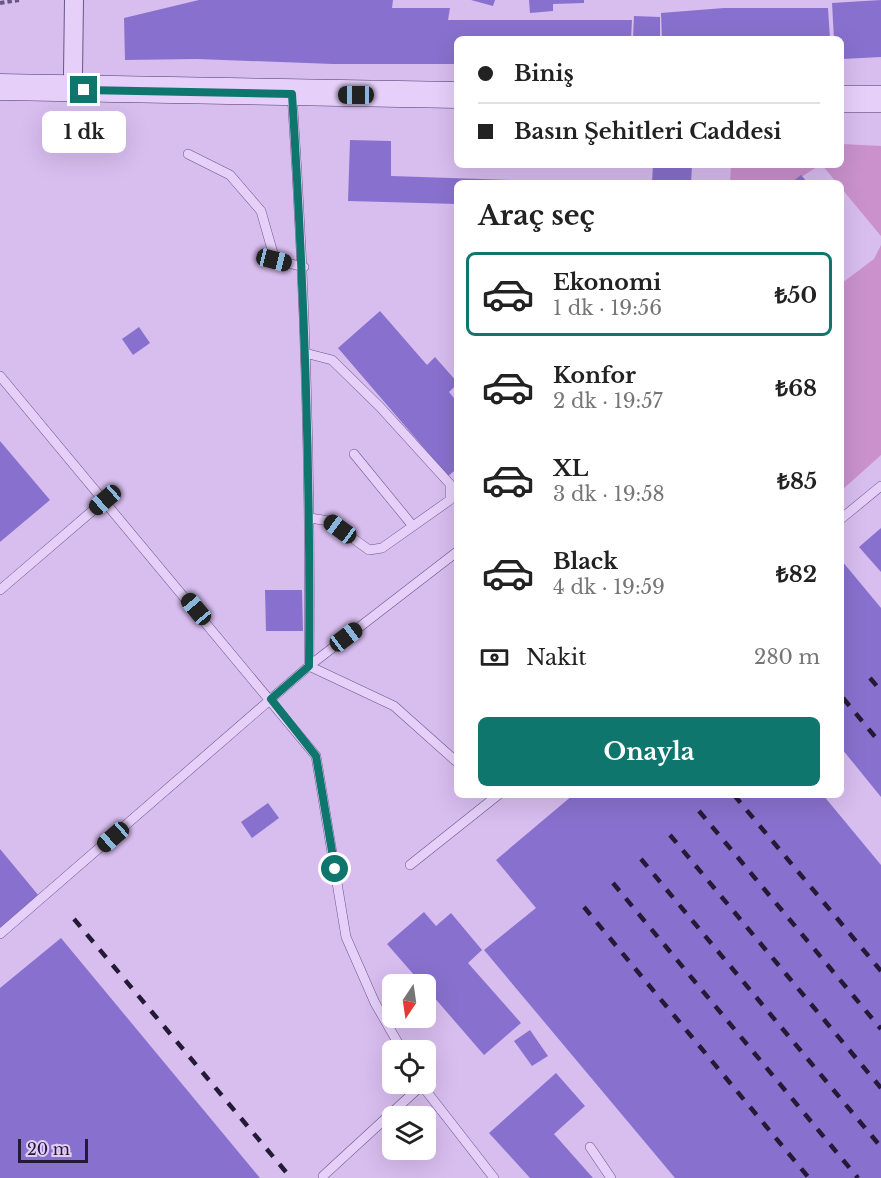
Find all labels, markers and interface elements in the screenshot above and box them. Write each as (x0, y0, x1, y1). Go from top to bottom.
text: Biniş (514, 60, 574, 87)
route end (70, 76, 97, 103)
car (338, 86, 374, 104)
callout: 1 dk (42, 111, 126, 153)
text: Basın Şehitleri Caddesi (514, 118, 781, 145)
text: 1 dk (63, 120, 105, 144)
text: Araç seç (478, 199, 595, 232)
car (254, 247, 294, 273)
icon: car (481, 267, 535, 321)
text: Ekonomi (553, 269, 661, 296)
text: ₺50 (775, 282, 817, 309)
text: 1 dk · 19:56 (553, 296, 662, 320)
icon: car (481, 360, 535, 414)
text: Konfor (553, 362, 636, 389)
text: ₺68 (776, 375, 817, 402)
text: 2 dk · 19:57 (553, 389, 663, 413)
icon: car (481, 453, 535, 507)
text: XL (553, 455, 588, 482)
text: ₺85 (777, 468, 817, 495)
car (86, 481, 124, 519)
text: 3 dk · 19:58 (553, 482, 665, 506)
car (320, 511, 360, 547)
icon: car (481, 546, 535, 600)
text: Black (553, 548, 618, 575)
text: ₺82 (776, 561, 817, 588)
text: 4 dk · 19:59 (553, 575, 665, 599)
car (178, 589, 214, 629)
car (326, 619, 366, 655)
icon: cash (478, 641, 511, 674)
text: Nakit (526, 644, 587, 671)
text: 280 m (754, 645, 820, 669)
button: Onayla (478, 717, 820, 786)
car (94, 818, 132, 856)
route start (321, 855, 348, 882)
north arrow (382, 974, 436, 1028)
map controls (382, 974, 436, 1160)
button: locate (382, 1040, 436, 1094)
button: layers (382, 1106, 436, 1160)
scale bar (18, 1136, 88, 1164)
text: 20 m (27, 1139, 70, 1159)

